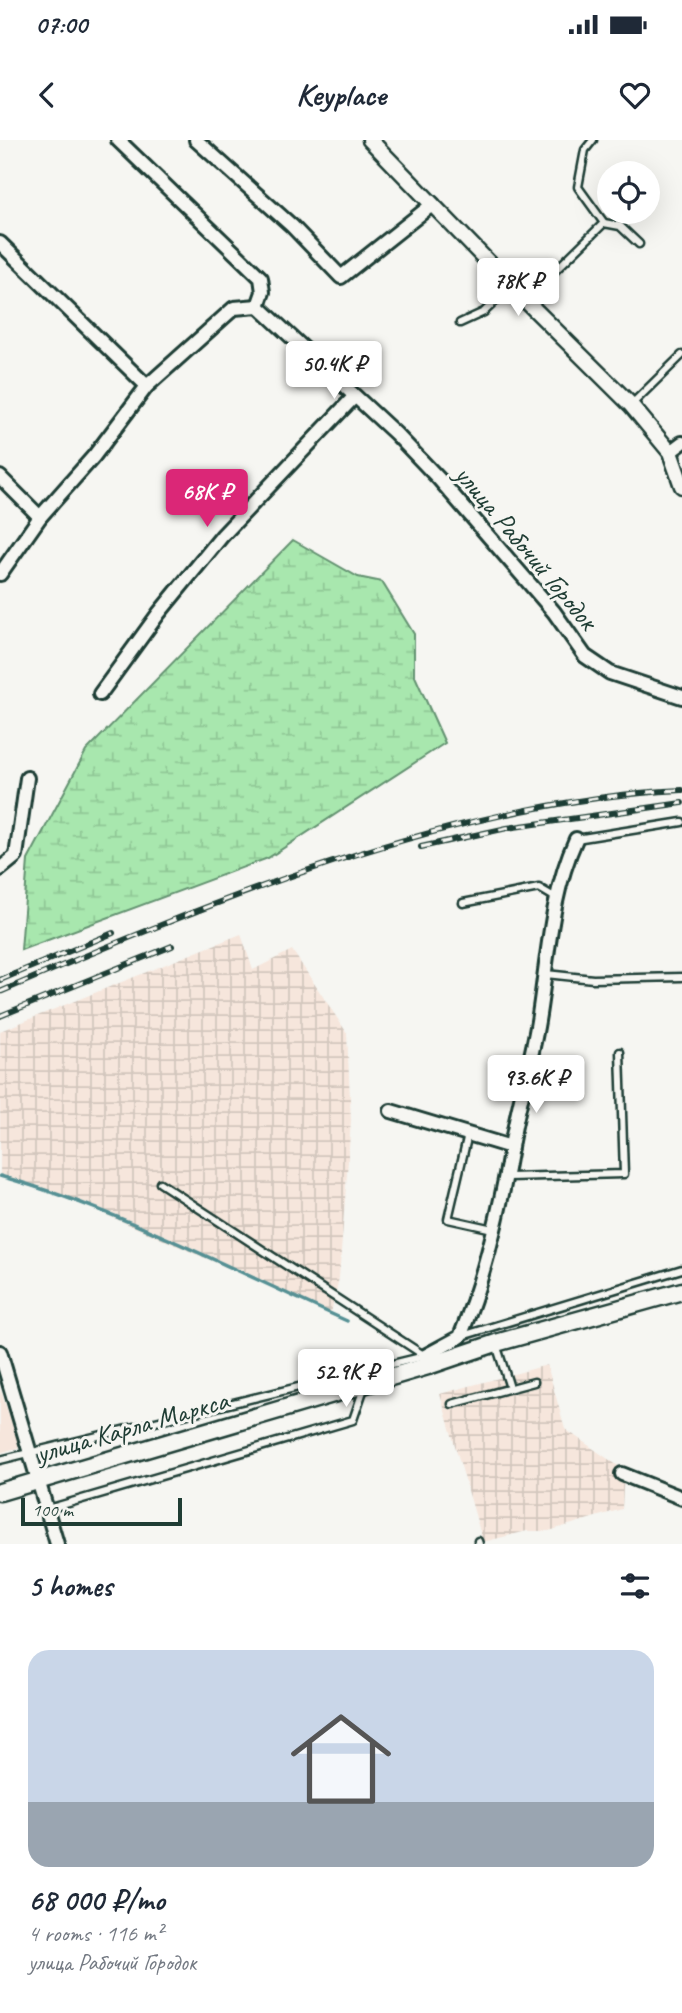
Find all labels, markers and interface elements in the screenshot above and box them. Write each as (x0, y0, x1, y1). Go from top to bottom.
text: 07:00 (35, 8, 87, 41)
text: Keyplace (296, 74, 386, 115)
icon: back (28, 76, 66, 114)
icon: heart (616, 76, 654, 114)
map controls (597, 161, 660, 224)
button: locate (597, 161, 660, 224)
pin: 78K ₽ (469, 258, 567, 318)
text: 78K ₽ (493, 266, 543, 295)
pin: 50.4K ₽ (269, 342, 399, 401)
text: 50.4K ₽ (302, 349, 366, 378)
street label: улица Рабочий Городок (446, 456, 607, 638)
pin: 68K ₽ (158, 470, 256, 529)
text: 68K ₽ (182, 477, 232, 506)
pin: 93.6K ₽ (471, 1056, 601, 1115)
text: 93.6K ₽ (504, 1063, 568, 1092)
pin: 52.9K ₽ (281, 1350, 411, 1409)
text: 52.9K ₽ (314, 1357, 378, 1386)
street label: улица Карла Маркса (30, 1382, 234, 1471)
scale bar (21, 1495, 182, 1527)
text: 100 m (32, 1498, 73, 1522)
text: 5 homes (28, 1567, 112, 1605)
icon: filters (616, 1567, 654, 1605)
icon: home (278, 1696, 404, 1822)
text: 68 000 ₽/mo (28, 1881, 165, 1919)
text: 4 rooms · 116 m² (28, 1919, 163, 1948)
text: улица Рабочий Городок (28, 1948, 196, 1977)

